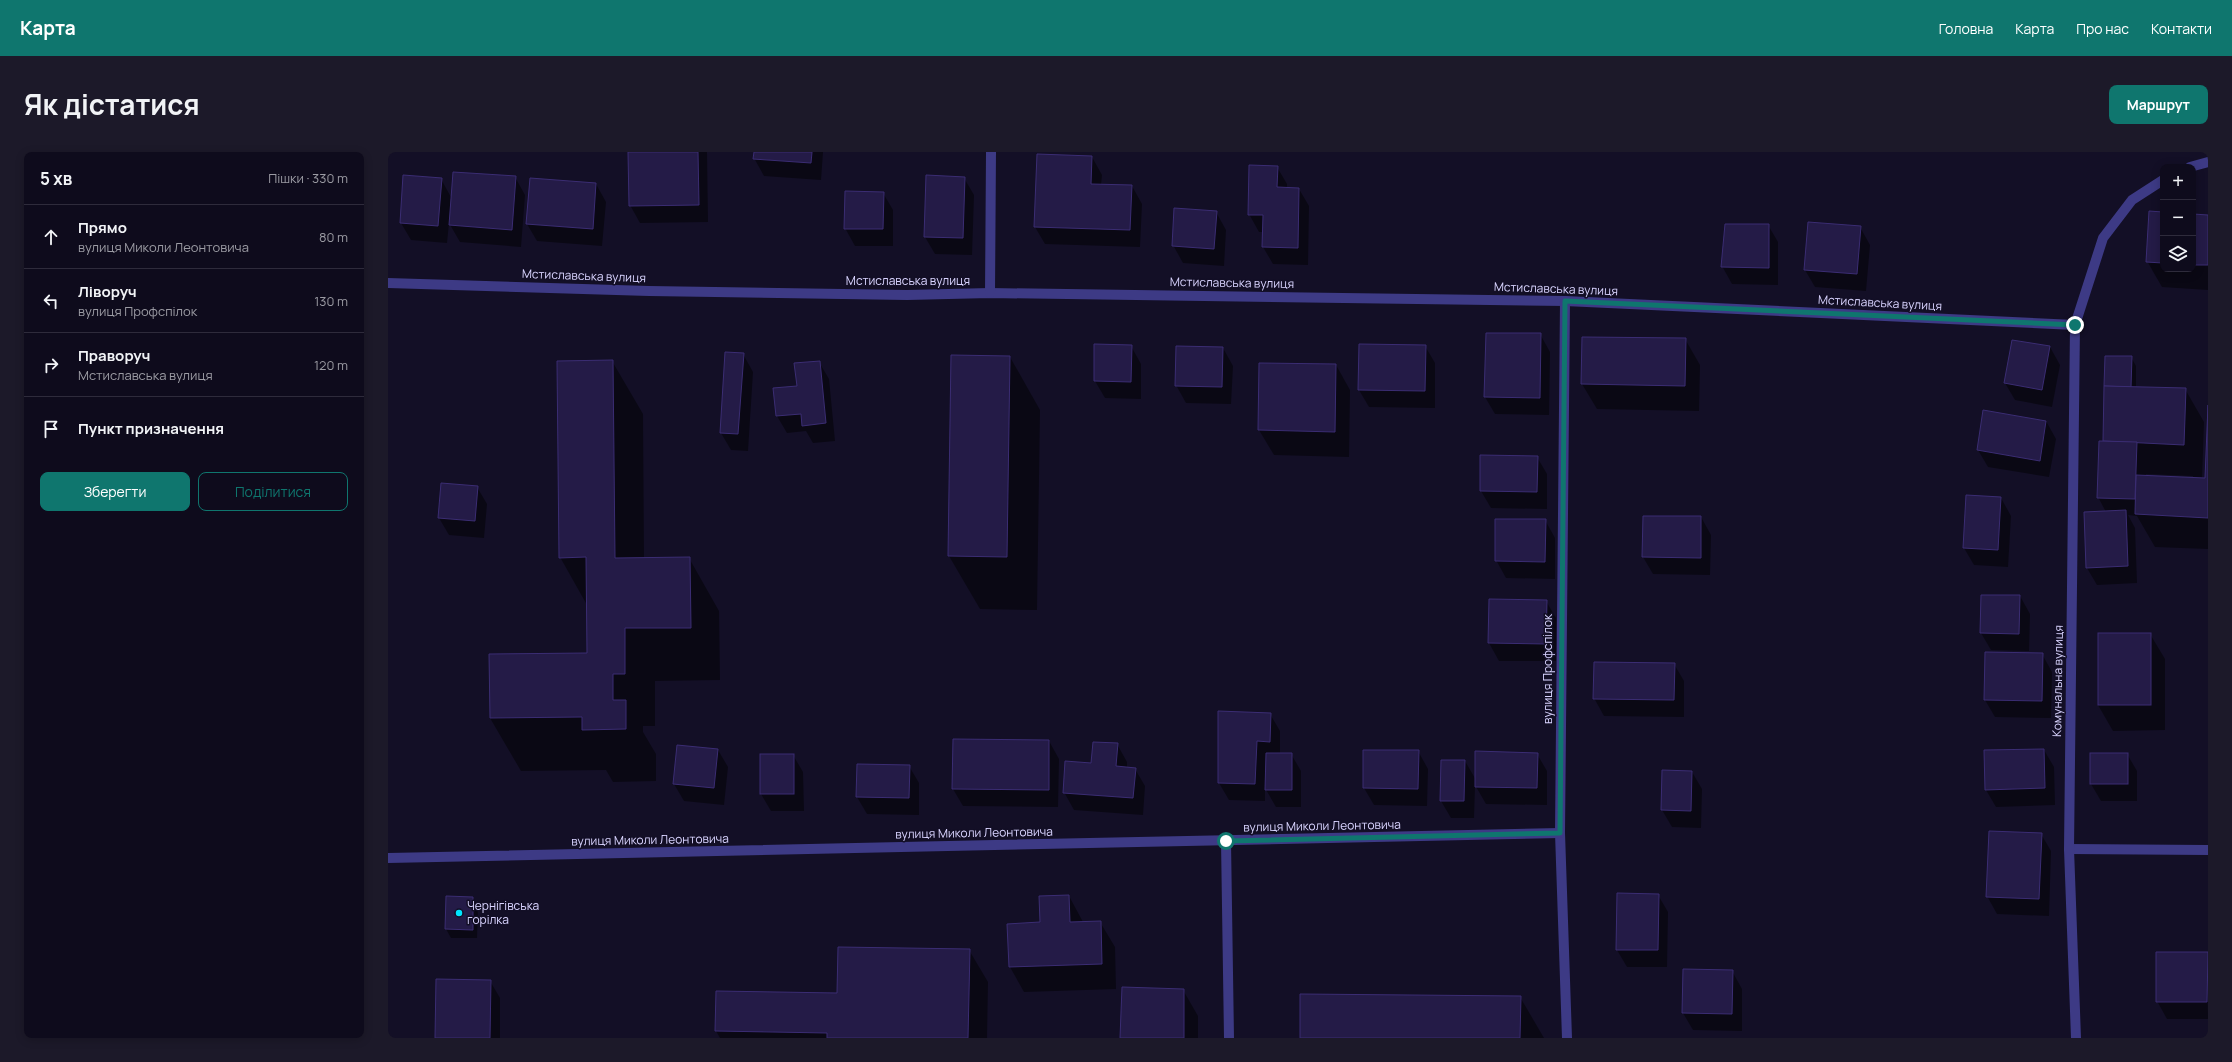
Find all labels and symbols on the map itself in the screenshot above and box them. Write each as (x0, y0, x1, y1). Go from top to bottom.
street label: Мстиславська вулиця (522, 265, 646, 286)
street label: Мстиславська вулиця (846, 272, 970, 289)
street label: Мстиславська вулиця (1170, 273, 1294, 292)
street label: Мстиславська вулиця (1494, 278, 1618, 299)
street label: Мстиславська вулиця (1818, 291, 1943, 314)
route end (2066, 316, 2084, 334)
street label: вулиця Профспілок (1539, 613, 1556, 724)
street label: Комунальна вулиця (2048, 625, 2067, 737)
street label: вулиця Миколи Леонтовича (1243, 816, 1401, 835)
street label: вулиця Миколи Леонтовича (895, 823, 1053, 842)
street label: вулиця Миколи Леонтовича (571, 830, 729, 849)
route start (1217, 832, 1235, 850)
place label: Чернігівська горілка (467, 897, 539, 928)
marker: Чернігівська горілка (454, 908, 464, 918)

